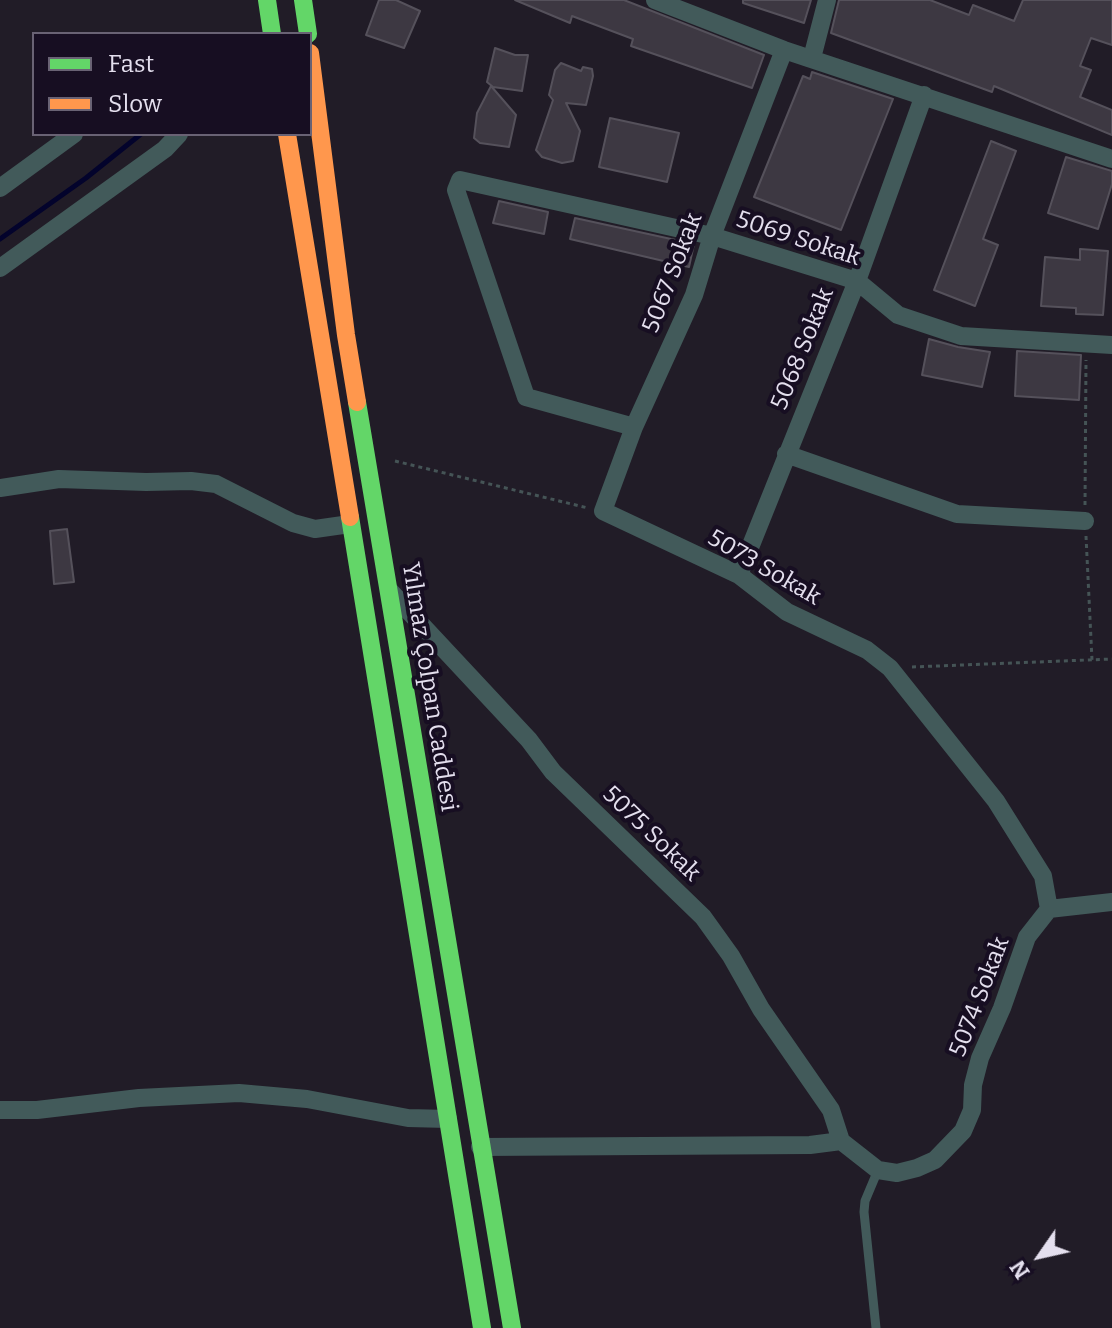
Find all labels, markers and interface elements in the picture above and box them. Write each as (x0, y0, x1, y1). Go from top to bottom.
legend (32, 32, 312, 136)
text: Fast (108, 50, 154, 78)
text: Slow (108, 90, 162, 118)
street label: 5069 Sokak (732, 205, 864, 273)
street label: 5067 Sokak (637, 209, 709, 337)
street label: 5068 Sokak (765, 284, 841, 414)
street label: 5073 Sokak (702, 524, 826, 612)
street label: Yılmaz Çolpan Caddesi (395, 560, 463, 814)
street label: 5075 Sokak (596, 780, 706, 888)
street label: 5074 Sokak (944, 933, 1016, 1061)
north arrow (1000, 1216, 1080, 1296)
text: N (1004, 1255, 1036, 1284)

